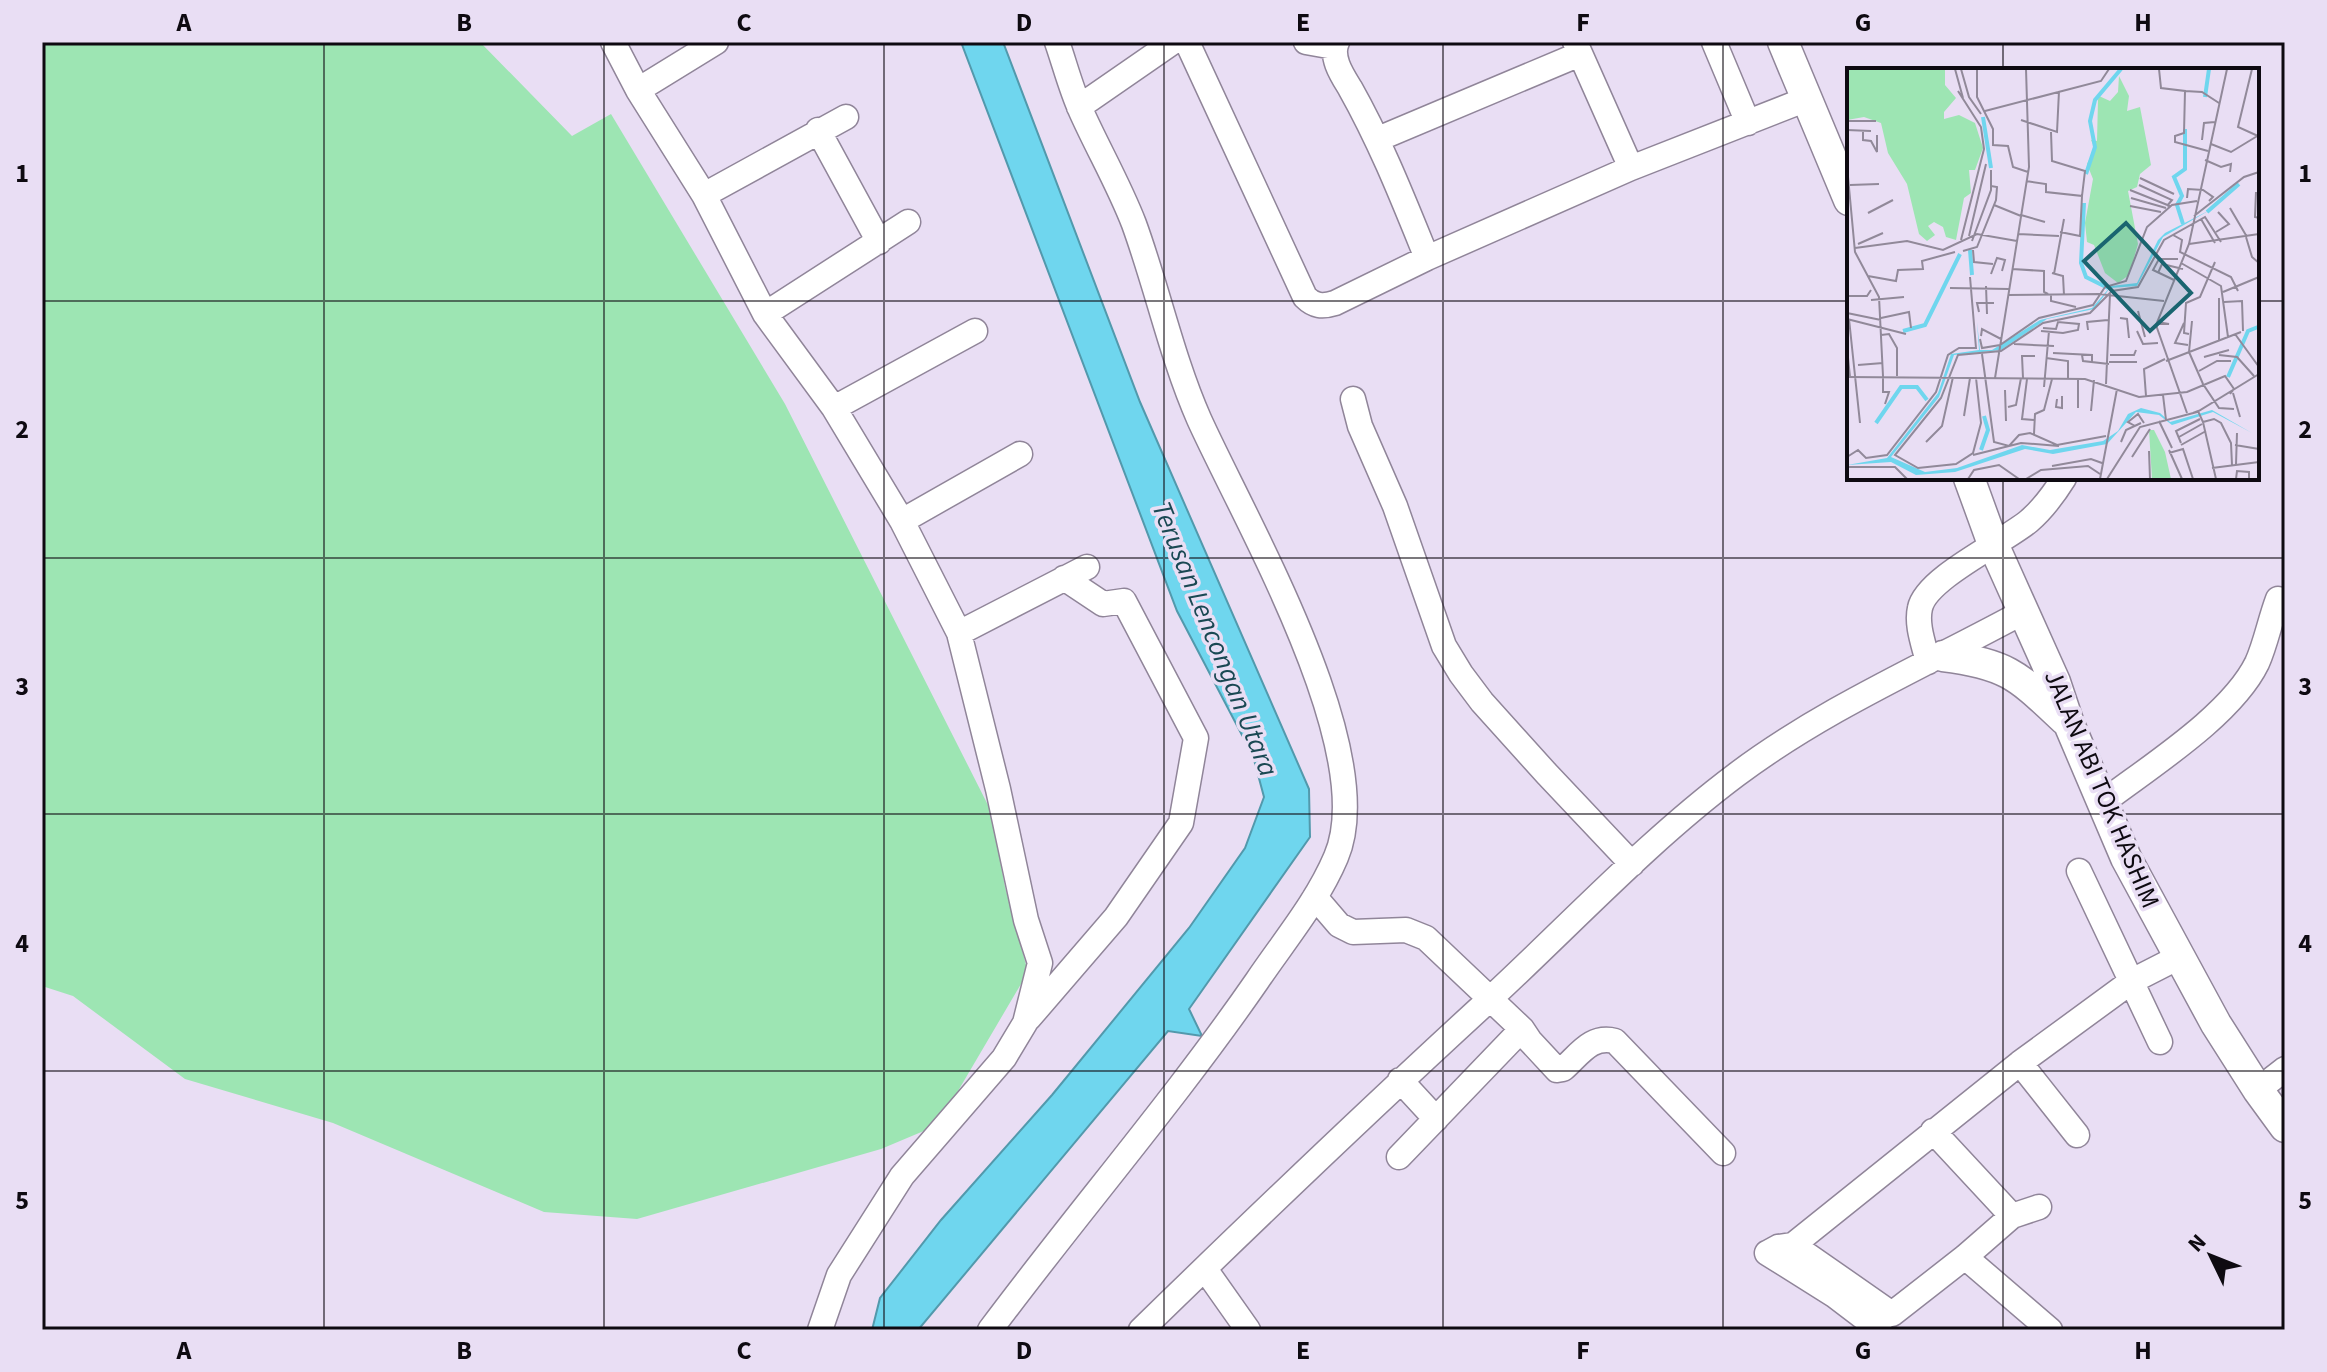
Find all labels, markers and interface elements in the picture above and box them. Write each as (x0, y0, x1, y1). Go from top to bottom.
text: A (176, 4, 193, 41)
text: B (456, 4, 472, 41)
text: C (736, 4, 752, 41)
text: D (1016, 4, 1032, 41)
text: E (1296, 4, 1310, 41)
text: F (1576, 4, 1590, 41)
text: G (1855, 4, 1871, 41)
text: H (2134, 4, 2152, 41)
inset map (1847, 68, 2259, 480)
text: 1 (15, 155, 29, 192)
text: 1 (2298, 155, 2312, 192)
text: 2 (15, 411, 29, 448)
text: 2 (2298, 411, 2312, 448)
water label: Terusan Lencongan Utara (1141, 495, 1289, 783)
street label: JALAN ABI TOK HASHIM (2035, 664, 2169, 914)
text: 3 (15, 668, 29, 705)
text: 3 (2298, 668, 2312, 705)
text: 4 (15, 925, 29, 962)
text: 4 (2298, 925, 2312, 962)
text: 5 (15, 1182, 29, 1219)
text: 5 (2298, 1182, 2312, 1219)
north arrow (2171, 1216, 2251, 1296)
text: N (2180, 1227, 2214, 1259)
text: A (176, 1332, 193, 1369)
text: B (456, 1332, 472, 1369)
text: C (736, 1332, 752, 1369)
text: D (1016, 1332, 1032, 1369)
text: E (1296, 1332, 1310, 1369)
text: F (1576, 1332, 1590, 1369)
text: G (1855, 1332, 1871, 1369)
text: H (2134, 1332, 2152, 1369)

